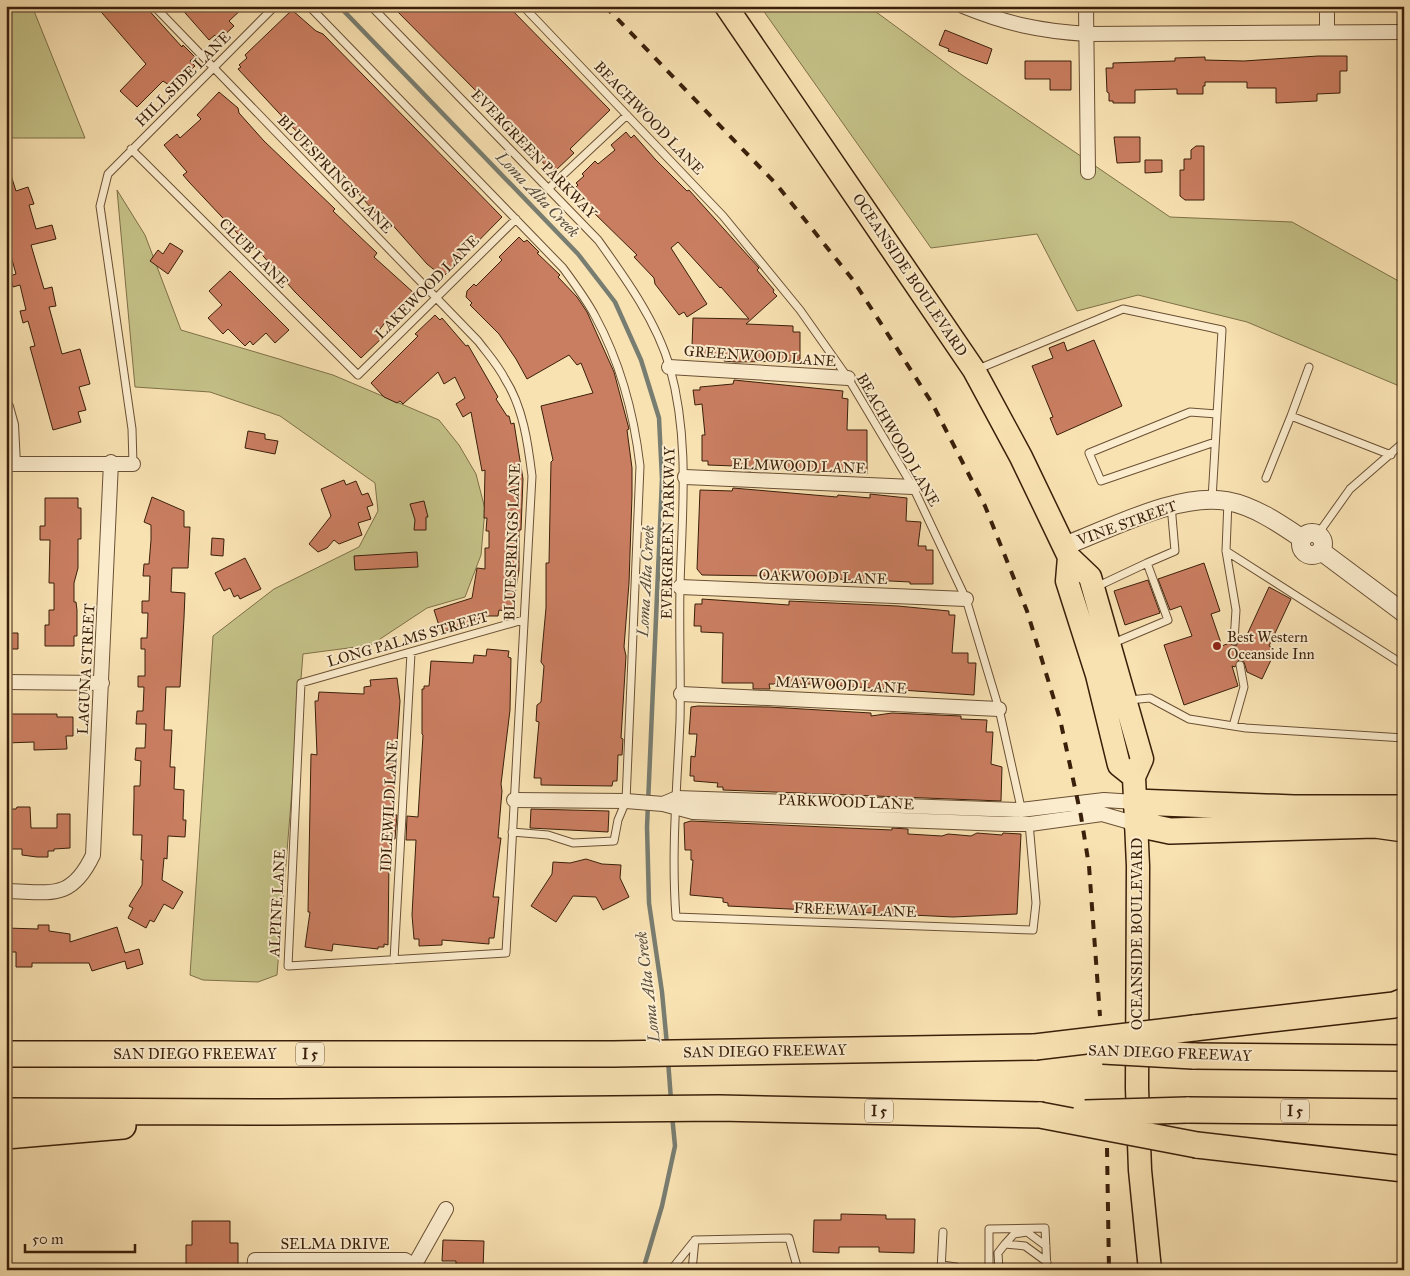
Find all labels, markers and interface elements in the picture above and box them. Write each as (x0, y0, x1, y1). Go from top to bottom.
street label: HILLSIDE LANE (132, 27, 235, 130)
street label: BEACHWOOD LANE (590, 58, 708, 179)
street label: EVERGREEN PARKWAY (467, 86, 601, 223)
street label: BLUESPRINGS LANE (274, 111, 396, 237)
water label: Loma Alta Creek (491, 147, 583, 241)
street label: OCEANSIDE BOULEVARD (849, 190, 971, 360)
street label: CLUB LANE (215, 214, 293, 292)
street label: LAKEWOOD LANE (371, 231, 483, 343)
street label: GREENWOOD LANE (683, 342, 837, 370)
street label: BEACHWOOD LANE (853, 370, 944, 510)
street label: EVERGREEN PARKWAY (657, 446, 679, 620)
street label: ELMWOOD LANE (732, 455, 867, 477)
street label: BLUESPRINGS LANE (500, 463, 524, 621)
street label: VINE STREET (1074, 497, 1179, 550)
water label: Loma Alta Creek (633, 525, 658, 638)
street label: OAKWOOD LANE (758, 566, 888, 588)
street label: LAGUNA STREET (74, 603, 98, 735)
street label: LONG PALMS STREET (325, 607, 491, 671)
place label: Best Western Oceanside Inn (1227, 628, 1315, 663)
marker: Best Western Oceanside Inn (1211, 640, 1223, 652)
street label: MAYWOOD LANE (775, 673, 908, 697)
street label: IDLEWILD LANE (377, 740, 401, 872)
street label: PARKWOOD LANE (778, 791, 915, 813)
street label: OCEANSIDE BOULEVARD (1128, 838, 1146, 1030)
street label: ALPINE LANE (265, 848, 289, 958)
street label: FREEWAY LANE (793, 899, 917, 921)
water label: Loma Alta Creek (631, 930, 664, 1045)
street label: SAN DIEGO FREEWAY (683, 1041, 847, 1061)
street label: SAN DIEGO FREEWAY (1088, 1041, 1253, 1065)
road number: I 5 (296, 1042, 324, 1066)
street label: SAN DIEGO FREEWAY (113, 1045, 277, 1063)
road number: I 5 (865, 1100, 893, 1122)
road number: I 5 (1281, 1100, 1309, 1122)
scale bar (25, 1221, 135, 1253)
text: 50 m (32, 1230, 64, 1248)
street label: SELMA DRIVE (280, 1235, 390, 1253)

